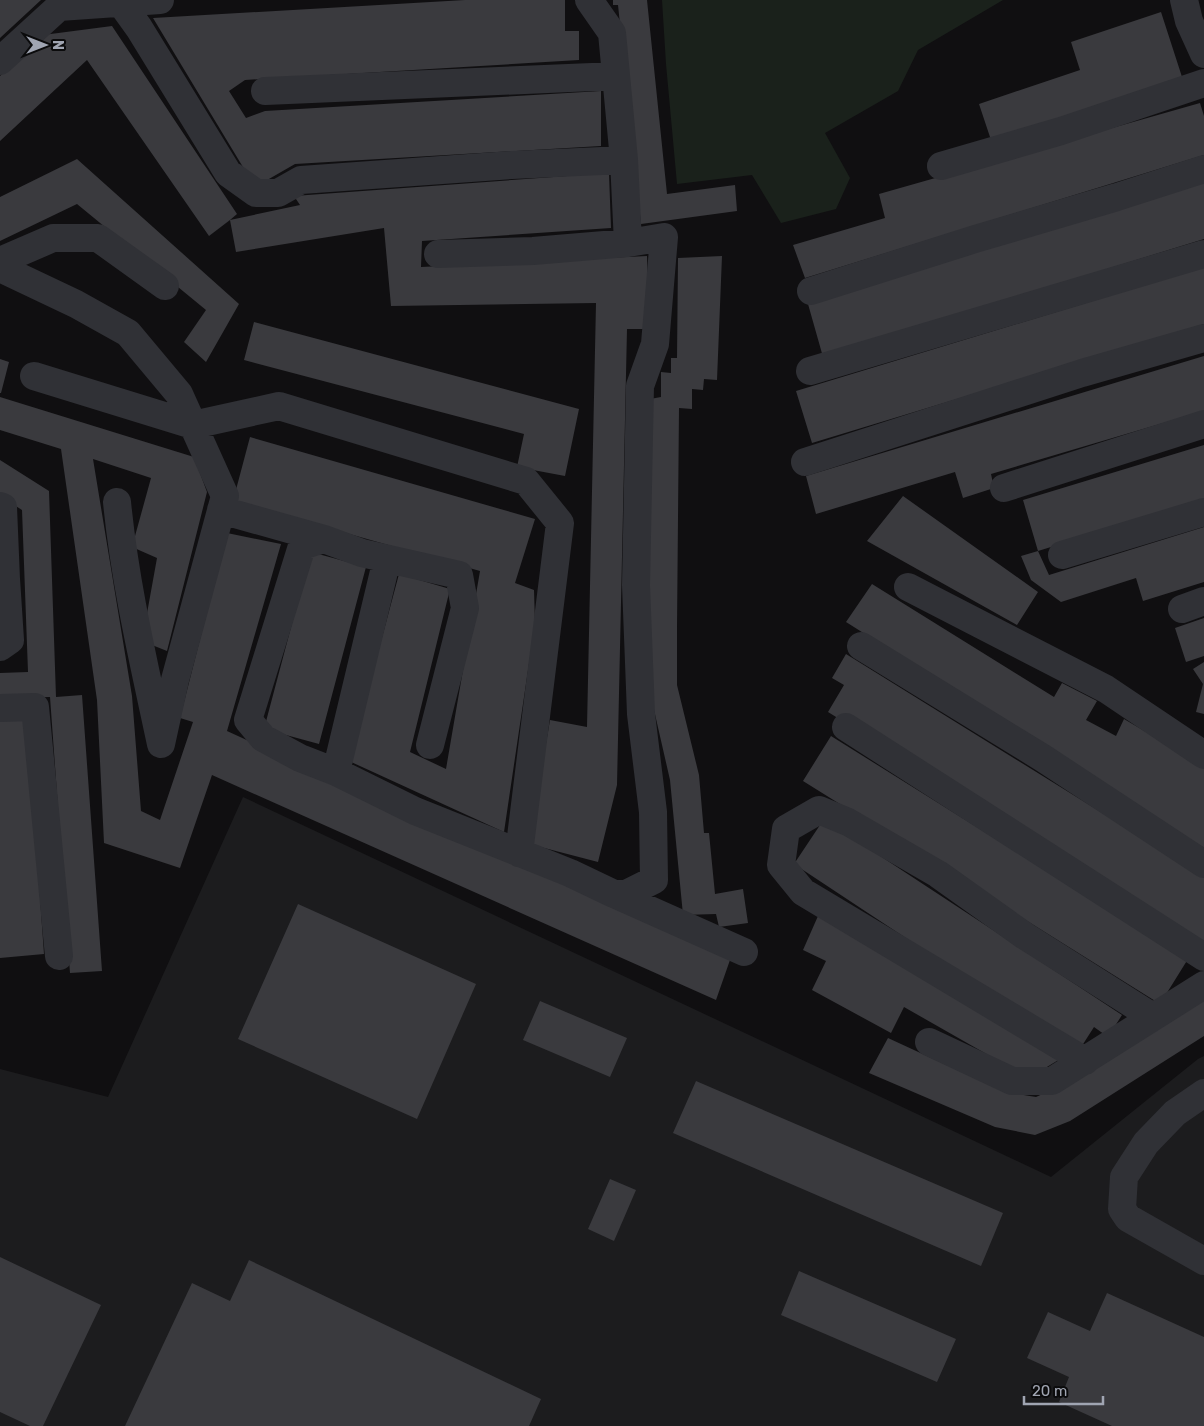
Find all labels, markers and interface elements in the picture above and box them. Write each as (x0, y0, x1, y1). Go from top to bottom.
north arrow (20, 20, 70, 70)
text: N (49, 40, 66, 50)
scale bar (1024, 1374, 1103, 1406)
text: 20 m (1032, 1382, 1067, 1400)

